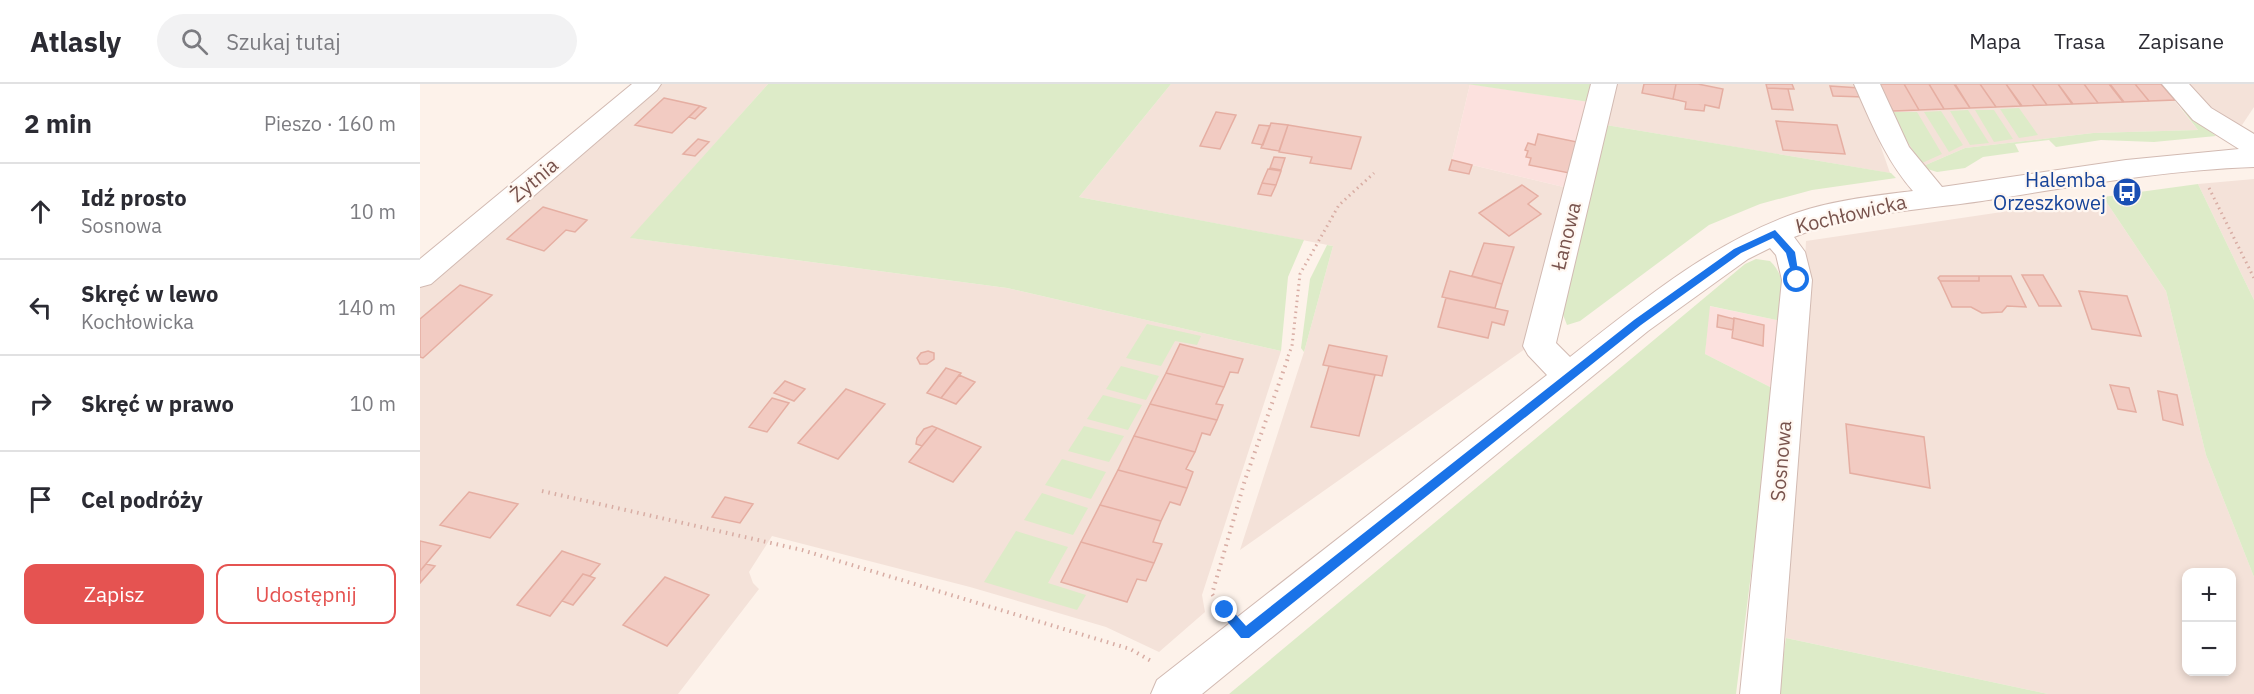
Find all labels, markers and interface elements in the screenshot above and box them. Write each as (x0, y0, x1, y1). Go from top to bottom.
search box (157, 14, 577, 68)
text: Atlasly (30, 23, 121, 60)
icon: search (178, 25, 211, 58)
text: Szukaj tutaj (226, 27, 341, 56)
text: Mapa (1969, 27, 2021, 55)
text: Trasa (2054, 27, 2105, 55)
text: Zapisane (2138, 27, 2224, 55)
text: 2 min (24, 106, 92, 140)
text: Pieszo · 160 m (264, 110, 396, 137)
street label: Żytnia (504, 151, 564, 208)
place label: Halemba Orzeszkowej (1993, 166, 2106, 216)
bus stop icon: Halemba Orzeszkowej (2111, 176, 2143, 208)
text: Idź prosto (81, 183, 187, 212)
street label: Kochłowicka (1793, 188, 1909, 239)
icon: ahead (24, 195, 57, 228)
text: 10 m (350, 198, 396, 225)
street label: Łanowa (1544, 199, 1587, 274)
text: Sosnowa (81, 212, 162, 239)
route start (1783, 266, 1809, 292)
text: Skręć w lewo (81, 279, 218, 308)
icon: left (24, 291, 57, 324)
text: 140 m (338, 294, 396, 321)
text: Kochłowicka (81, 308, 194, 335)
icon: right (24, 387, 57, 420)
text: Skręć w prawo (81, 389, 234, 418)
text: 10 m (350, 390, 396, 417)
street label: Sosnowa (1764, 419, 1798, 502)
icon: arrive (24, 483, 57, 516)
text: Cel podróży (81, 485, 203, 514)
button: Zapisz (24, 564, 204, 624)
button: Udostępnij (216, 564, 396, 624)
map controls (2182, 568, 2236, 676)
button: + (2182, 568, 2236, 622)
route end (1211, 596, 1237, 622)
button: − (2182, 622, 2236, 676)

